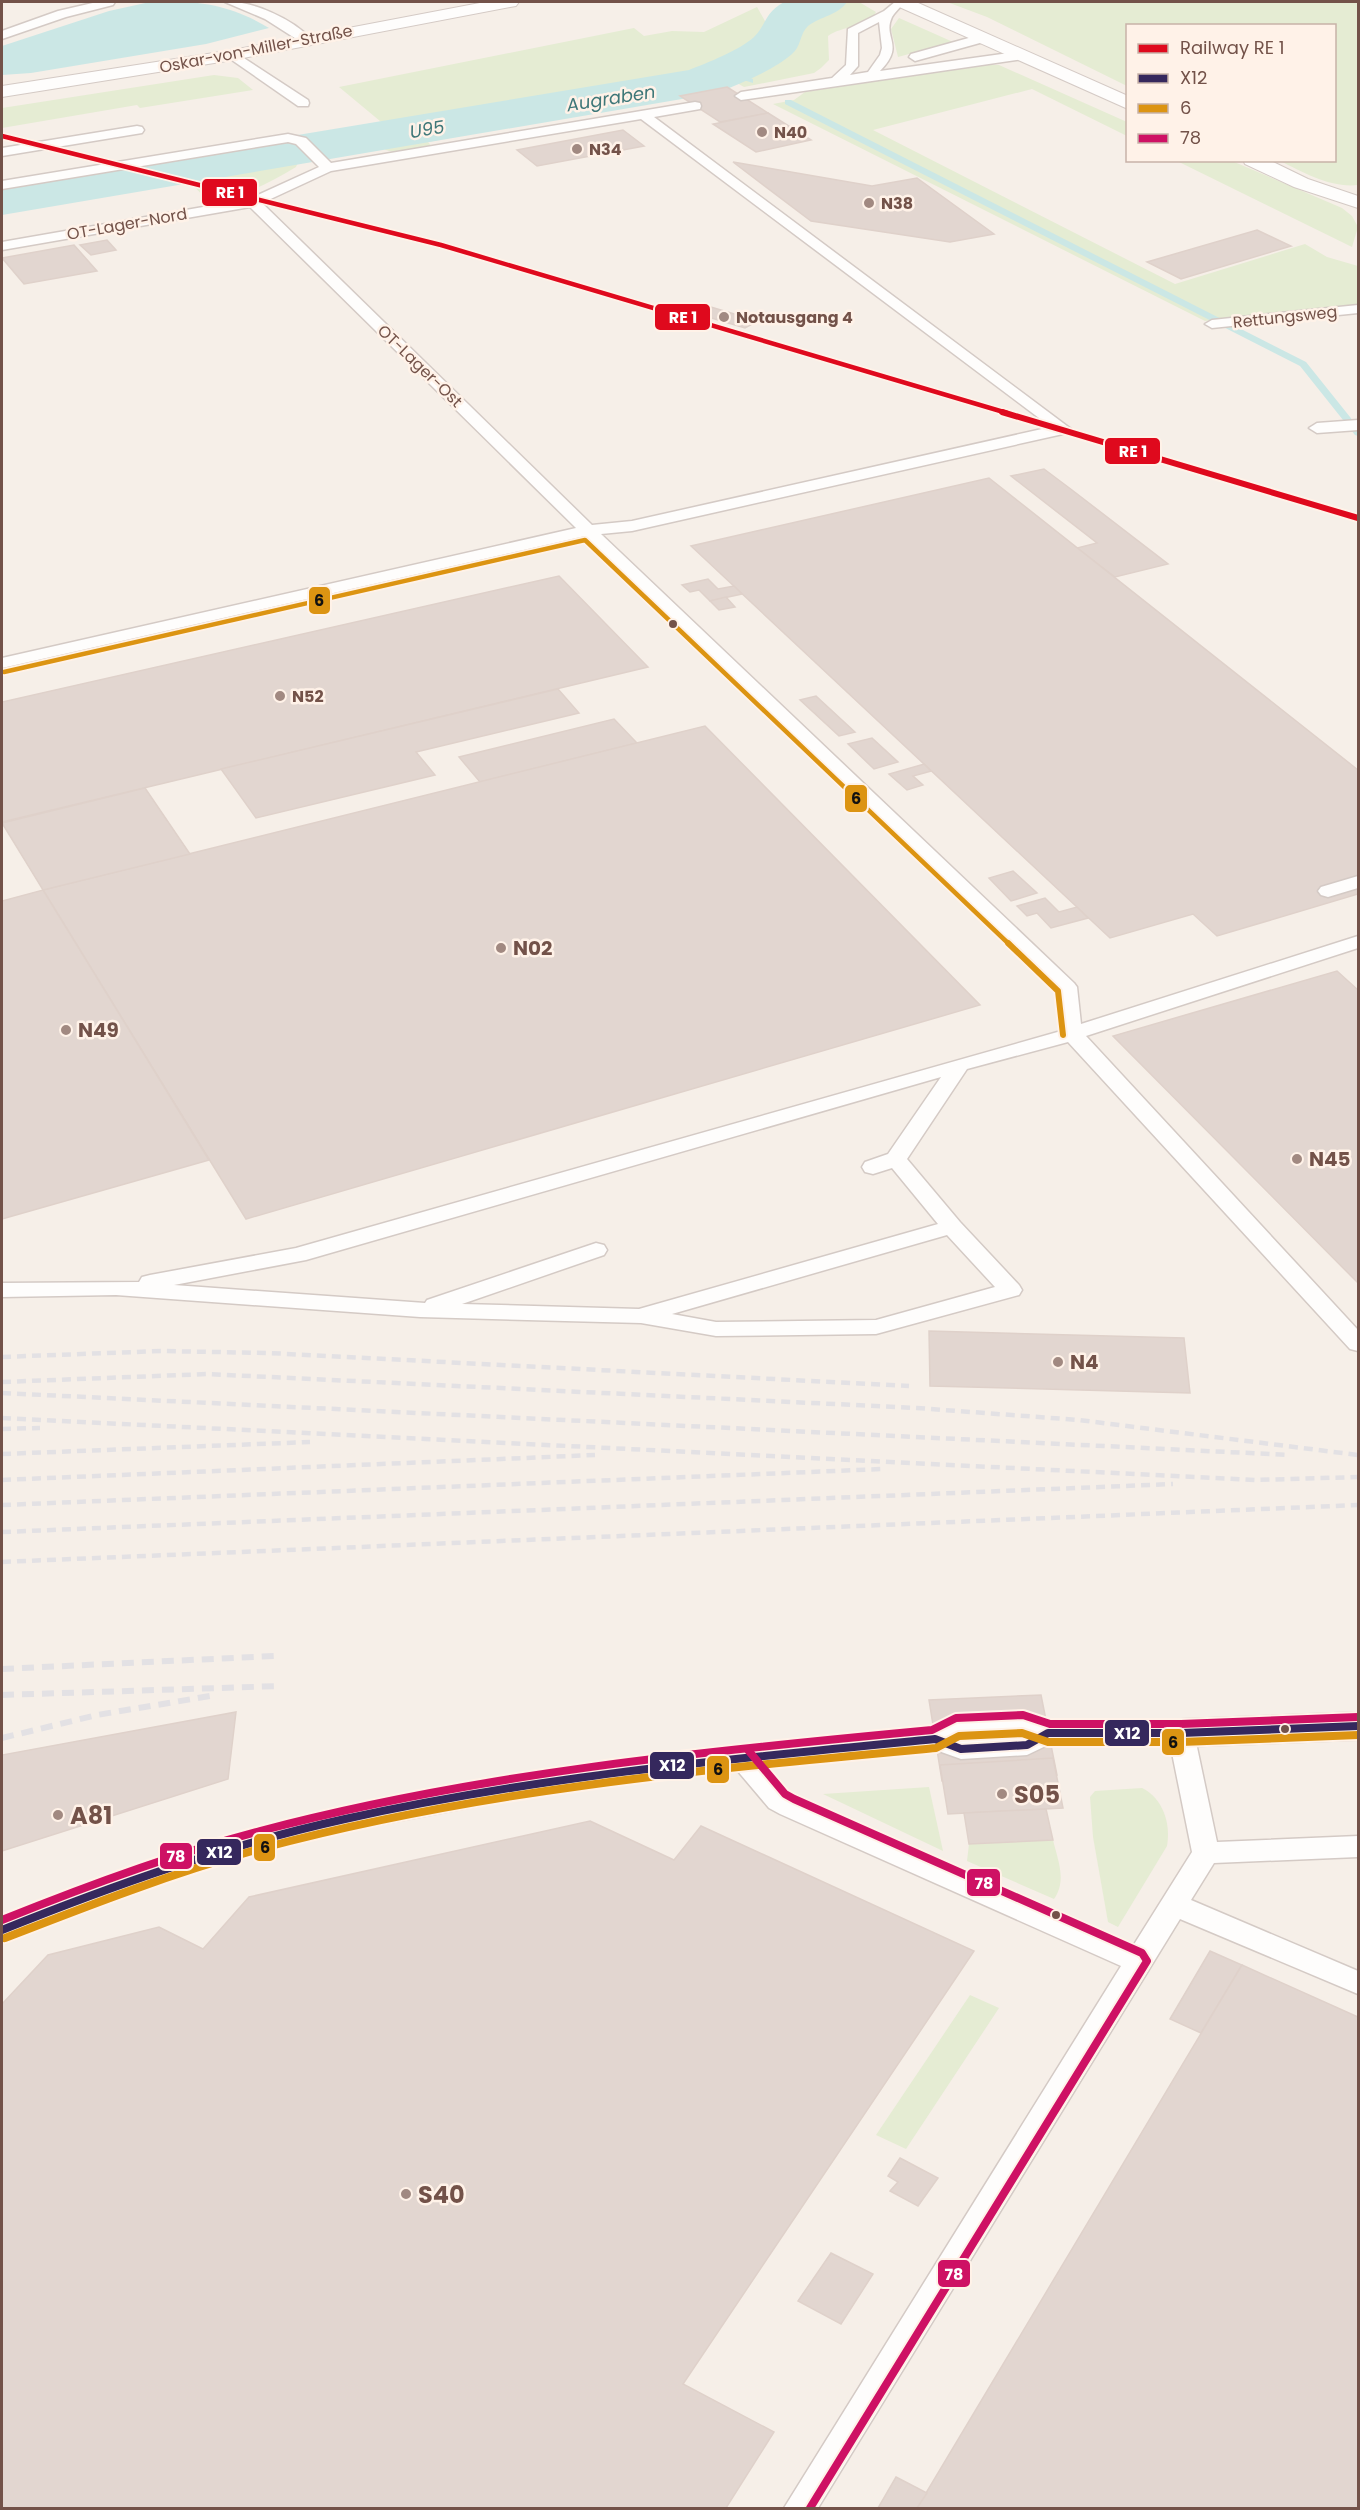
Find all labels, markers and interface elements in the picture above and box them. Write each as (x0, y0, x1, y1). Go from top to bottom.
street label: Oskar-von-Miller-Straße (158, 19, 355, 79)
legend (1126, 24, 1336, 162)
text: Railway RE 1 (1180, 35, 1285, 60)
text: X12 (1180, 65, 1207, 90)
water label: Augraben (564, 79, 657, 118)
text: 6 (1180, 95, 1191, 120)
water label: U95 (408, 114, 446, 144)
place label: N40 (774, 121, 807, 144)
marker: N40 (755, 125, 769, 139)
text: 78 (1180, 125, 1201, 150)
place label: N34 (589, 138, 622, 161)
marker: N34 (570, 142, 584, 156)
line badge: RE 1 (201, 178, 258, 207)
text: RE 1 (216, 181, 244, 204)
place label: N38 (881, 192, 913, 215)
marker: N38 (862, 196, 876, 210)
street label: OT-Lager-Nord (65, 202, 189, 246)
street label: Rettungsweg (1232, 300, 1338, 334)
line badge: RE 1 (654, 303, 711, 331)
text: RE 1 (669, 306, 697, 329)
place label: Notausgang 4 (736, 306, 853, 329)
marker: Notausgang 4 (717, 310, 731, 324)
street label: OT-Lager-Ost (372, 319, 468, 413)
line badge: RE 1 (1104, 437, 1161, 465)
text: RE 1 (1119, 440, 1147, 463)
line badge: 6 (308, 586, 331, 615)
text: 6 (314, 589, 324, 612)
unlabelled marker (667, 618, 679, 630)
place label: N52 (292, 685, 324, 708)
marker: N52 (273, 689, 287, 703)
line badge: 6 (844, 784, 868, 813)
text: 6 (851, 787, 861, 810)
place label: N02 (513, 934, 553, 962)
marker: N02 (494, 941, 508, 955)
place label: N49 (78, 1016, 119, 1044)
marker: N49 (59, 1023, 73, 1037)
place label: N45 (1309, 1145, 1351, 1173)
marker: N45 (1290, 1152, 1304, 1166)
place label: N4 (1070, 1348, 1099, 1376)
marker: N4 (1051, 1355, 1065, 1369)
line badge: X12 (1104, 1719, 1150, 1747)
text: X12 (1114, 1722, 1140, 1745)
unlabelled marker (1279, 1723, 1291, 1735)
line badge: 6 (1161, 1728, 1185, 1756)
text: 6 (1168, 1731, 1178, 1754)
line badge: X12 (649, 1751, 695, 1780)
text: X12 (659, 1754, 685, 1777)
line badge: 6 (706, 1755, 730, 1784)
text: 6 (713, 1758, 723, 1781)
place label: S05 (1014, 1778, 1060, 1811)
marker: S05 (995, 1787, 1009, 1801)
place label: A81 (70, 1799, 112, 1832)
marker: A81 (51, 1808, 65, 1822)
line badge: 6 (253, 1833, 276, 1862)
text: 6 (260, 1836, 270, 1859)
line badge: X12 (196, 1838, 242, 1866)
text: X12 (206, 1841, 232, 1864)
line badge: 78 (159, 1842, 193, 1870)
text: 78 (167, 1845, 185, 1868)
line badge: 78 (966, 1868, 1001, 1897)
text: 78 (975, 1872, 993, 1895)
unlabelled marker (1050, 1909, 1062, 1921)
place label: S40 (418, 2178, 465, 2211)
marker: S40 (399, 2187, 413, 2201)
line badge: 78 (937, 2259, 971, 2288)
text: 78 (945, 2263, 963, 2286)

